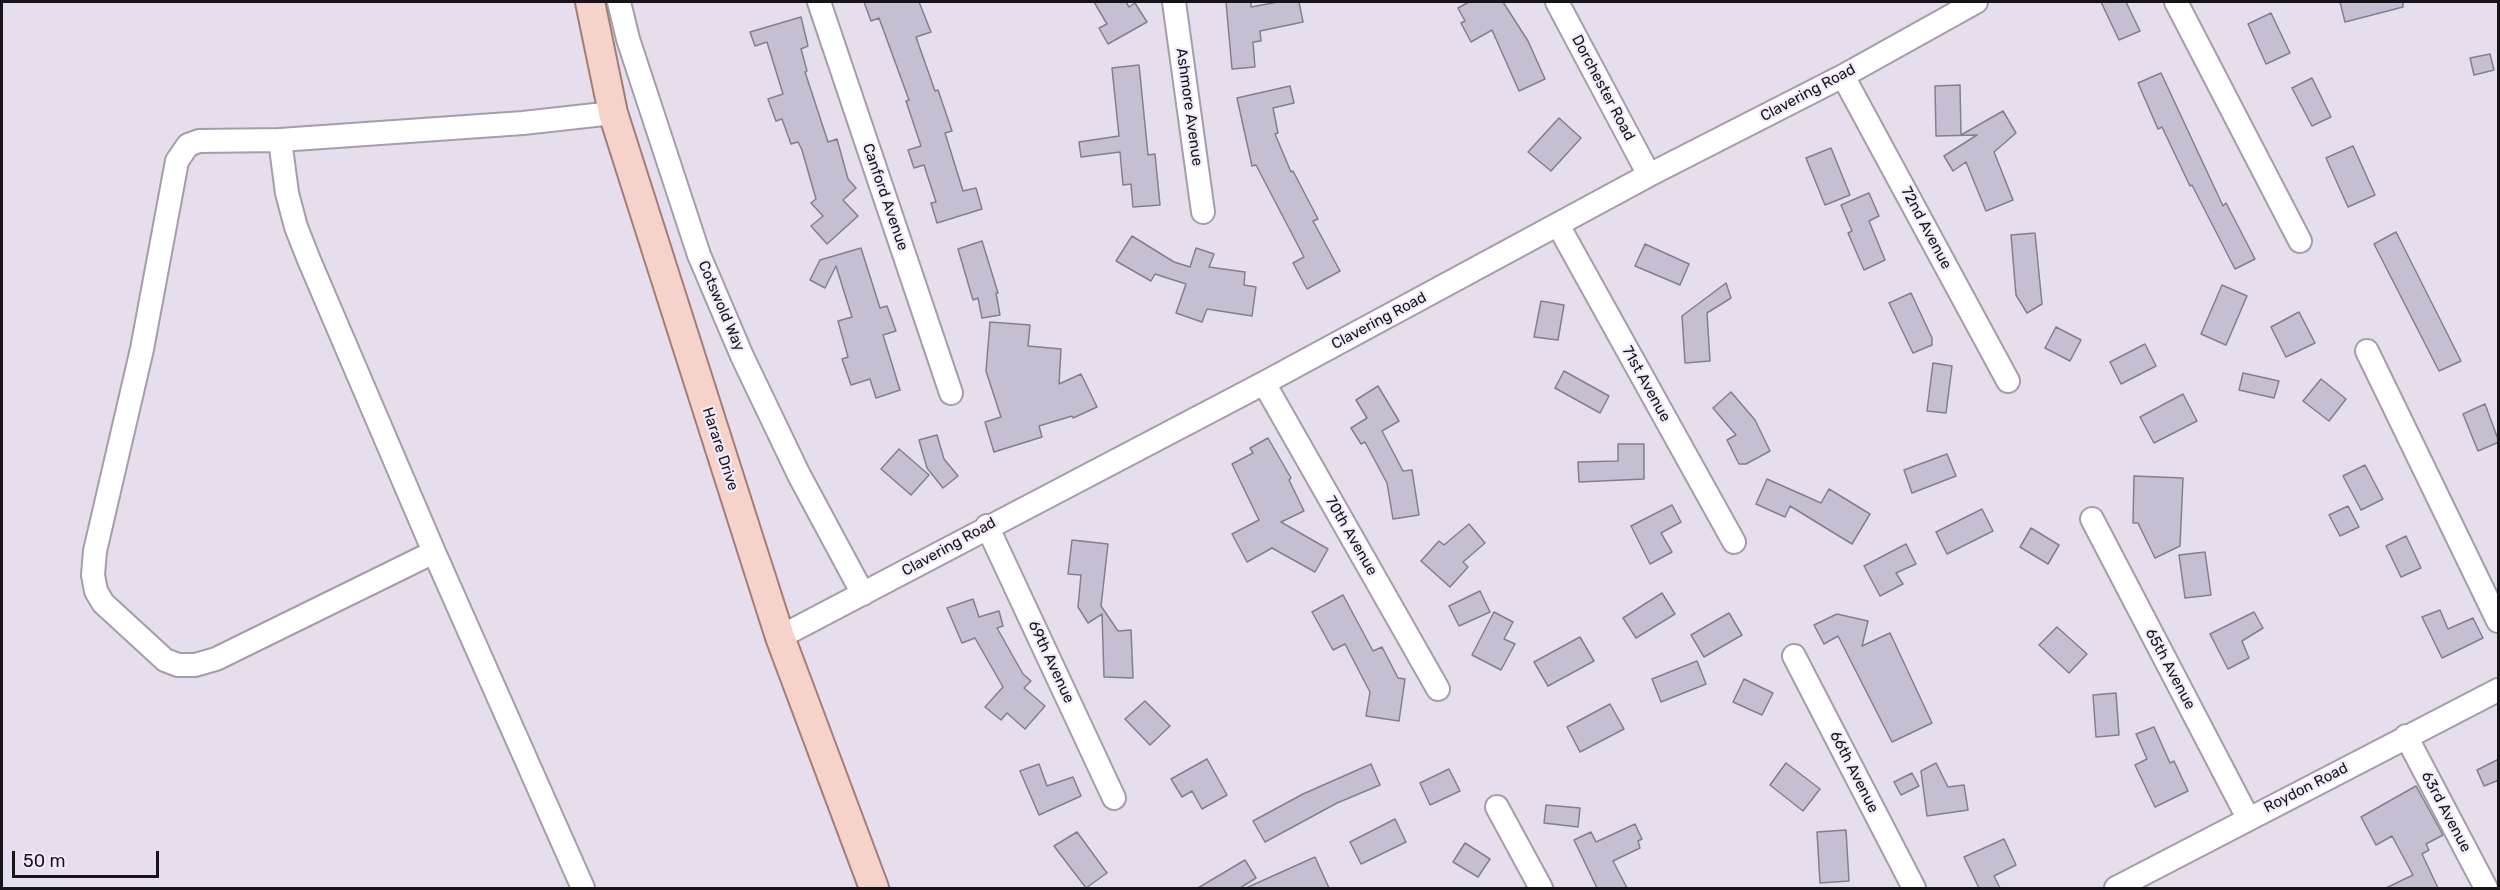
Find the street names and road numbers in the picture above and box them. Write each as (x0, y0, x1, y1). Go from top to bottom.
street label: Dorchester Road (1568, 32, 1638, 144)
street label: Ashmore Avenue (1172, 47, 1206, 167)
street label: Clavering Road (1758, 60, 1858, 126)
street label: Canford Avenue (858, 141, 912, 253)
street label: 72nd Avenue (1897, 184, 1955, 272)
street label: Cotswold Way (694, 258, 748, 354)
street label: Clavering Road (1329, 288, 1429, 354)
street label: 71st Avenue (1618, 343, 1674, 425)
street label: Harare Drive (698, 405, 742, 493)
street label: 70th Avenue (1321, 493, 1381, 579)
street label: Clavering Road (899, 514, 999, 580)
street label: 69th Avenue (1024, 618, 1078, 706)
street label: 65th Avenue (2141, 625, 2199, 713)
street label: 66th Avenue (1826, 728, 1882, 816)
street label: Roydon Road (2261, 759, 2351, 817)
street label: 63rd Avenue (2417, 769, 2475, 855)

